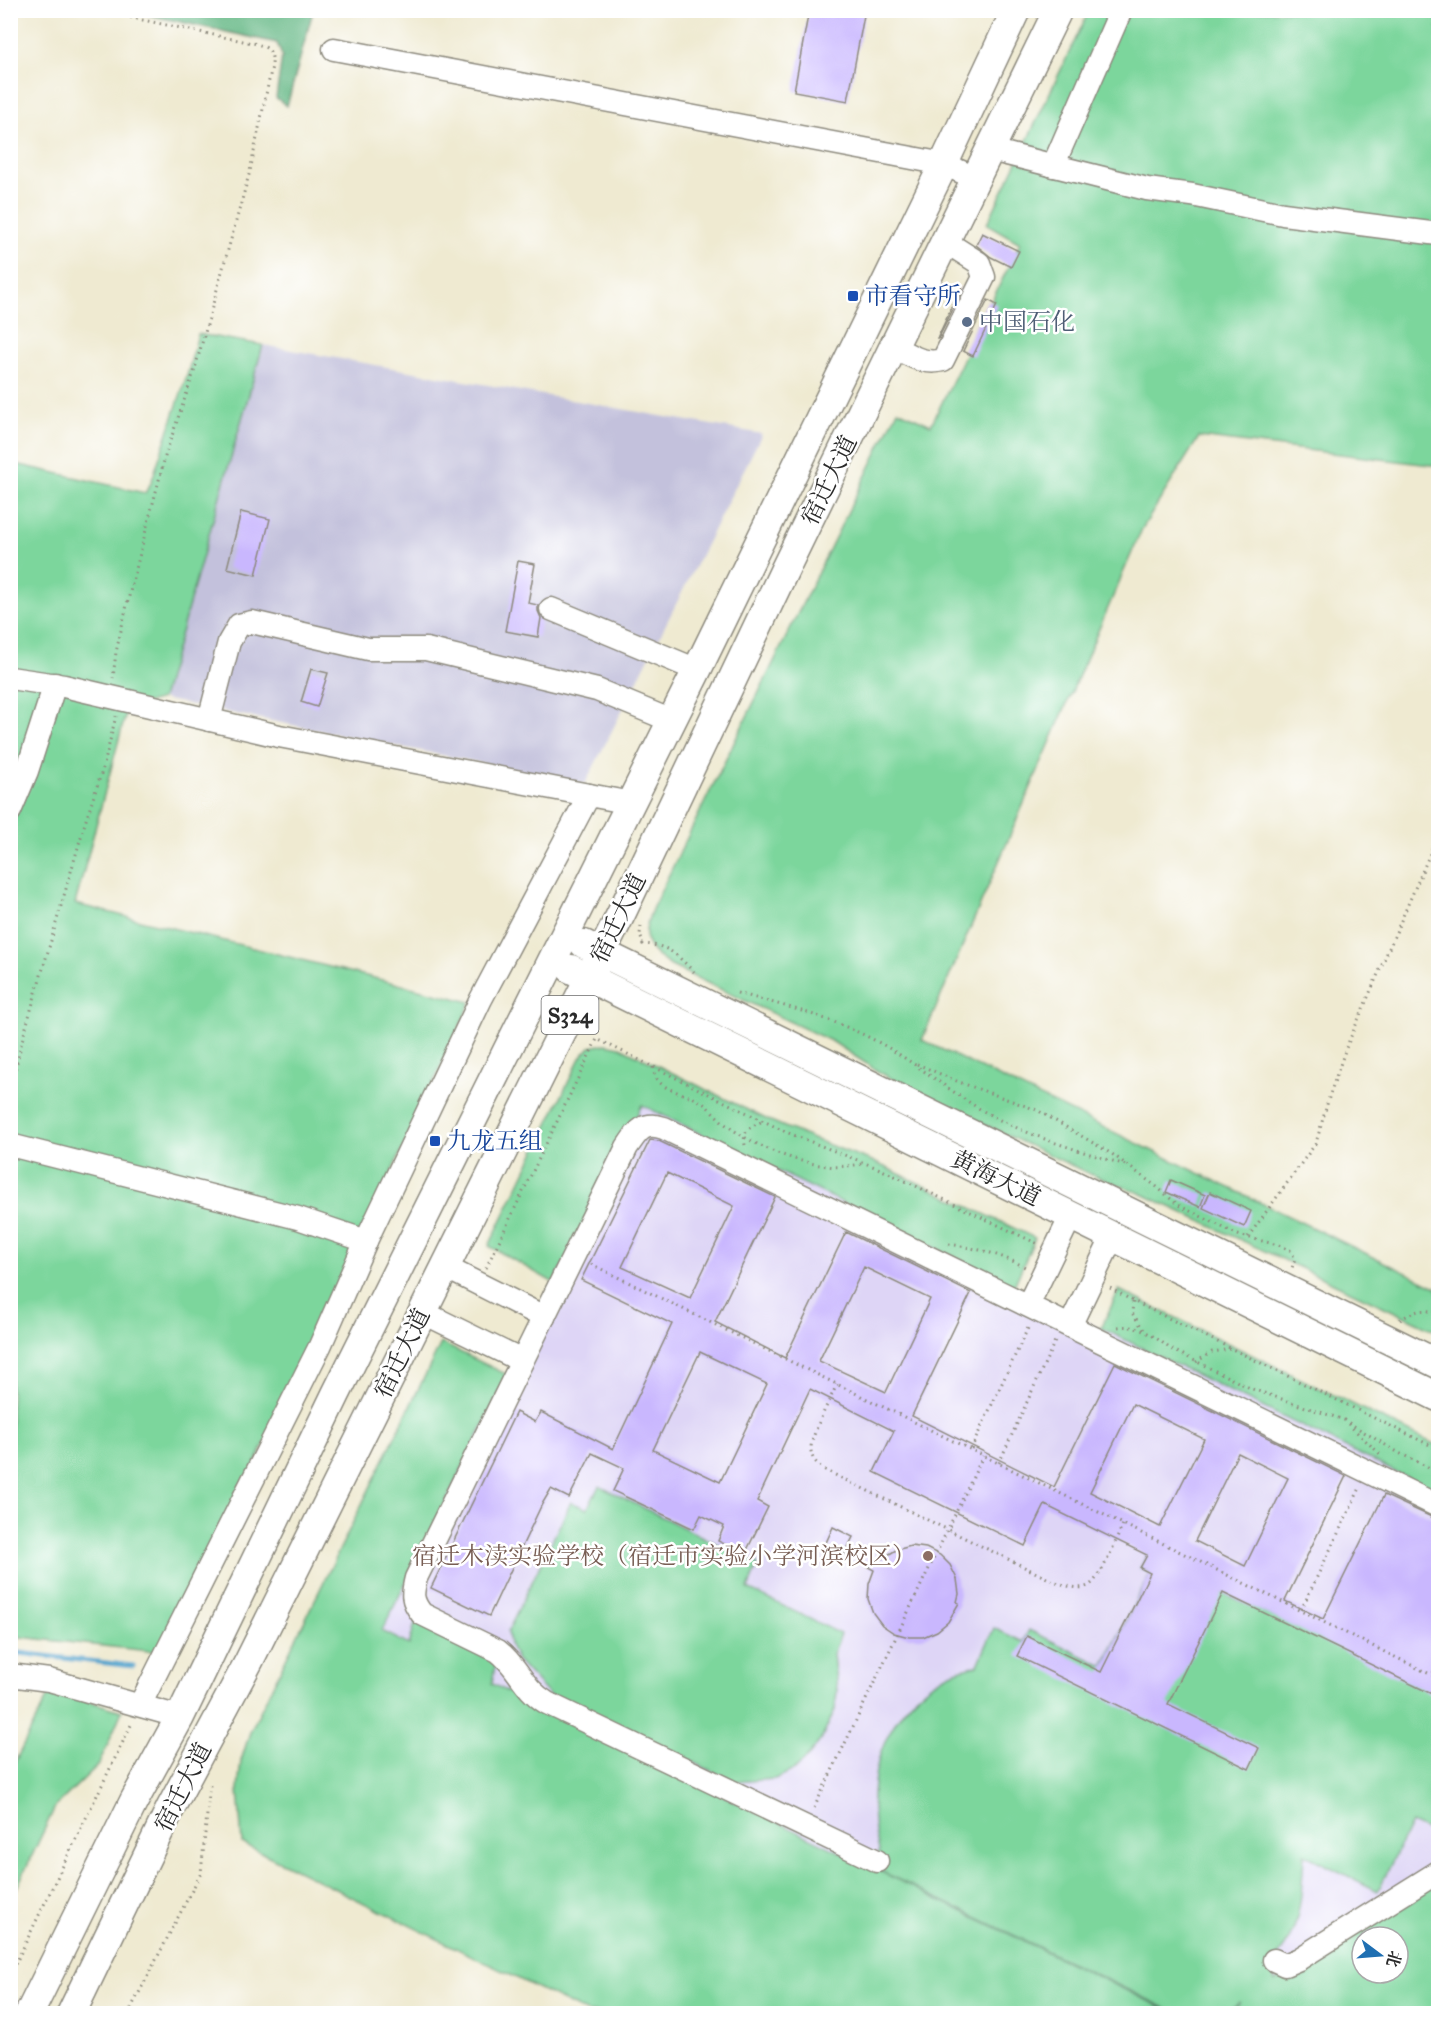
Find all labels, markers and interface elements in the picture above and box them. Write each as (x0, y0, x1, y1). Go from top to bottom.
place label: 市看守所 (865, 281, 961, 311)
marker: 市看守所 (846, 289, 860, 303)
place label: 中国石化 (979, 307, 1075, 337)
marker: 中国石化 (960, 315, 974, 329)
street label: 宿迁大道 (794, 430, 864, 530)
street label: 宿迁大道 (583, 868, 653, 968)
road number: S324 (542, 996, 598, 1034)
place label: 九龙五组 (447, 1126, 543, 1156)
marker: 九龙五组 (428, 1134, 442, 1148)
street label: 黄海大道 (946, 1143, 1046, 1213)
street label: 宿迁大道 (367, 1303, 437, 1403)
place label: 宿迁木渎实验学校（宿迁市实验小学河滨校区） (412, 1541, 916, 1571)
marker: 宿迁木渎实验学校（宿迁市实验小学河滨校区） (921, 1549, 935, 1563)
street label: 宿迁大道 (148, 1737, 218, 1837)
north arrow (1350, 1925, 1410, 1985)
text: 北 (1383, 1949, 1405, 1969)

